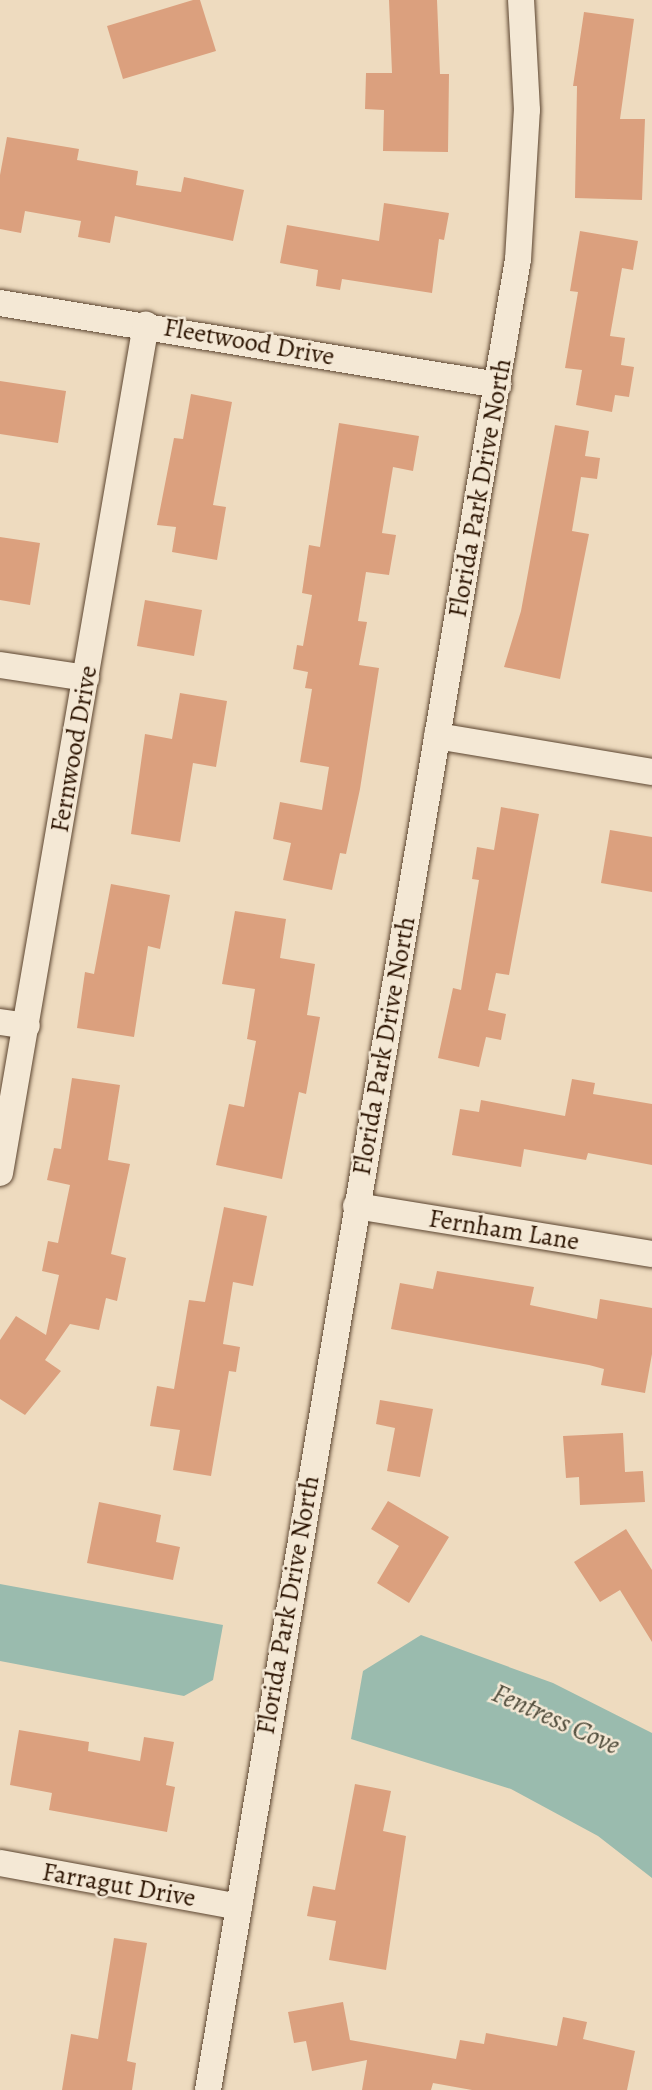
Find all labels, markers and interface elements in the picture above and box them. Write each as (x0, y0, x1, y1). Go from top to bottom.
street label: Fleetwood Drive (161, 312, 337, 372)
street label: Florida Park Drive North (442, 356, 518, 620)
street label: Fernwood Drive (44, 663, 104, 835)
street label: Florida Park Drive North (346, 914, 422, 1178)
street label: Fernham Lane (427, 1203, 581, 1257)
street label: Florida Park Drive North (250, 1473, 326, 1737)
water label: Fentress Cove (487, 1676, 625, 1762)
street label: Farragut Drive (40, 1856, 198, 1914)

